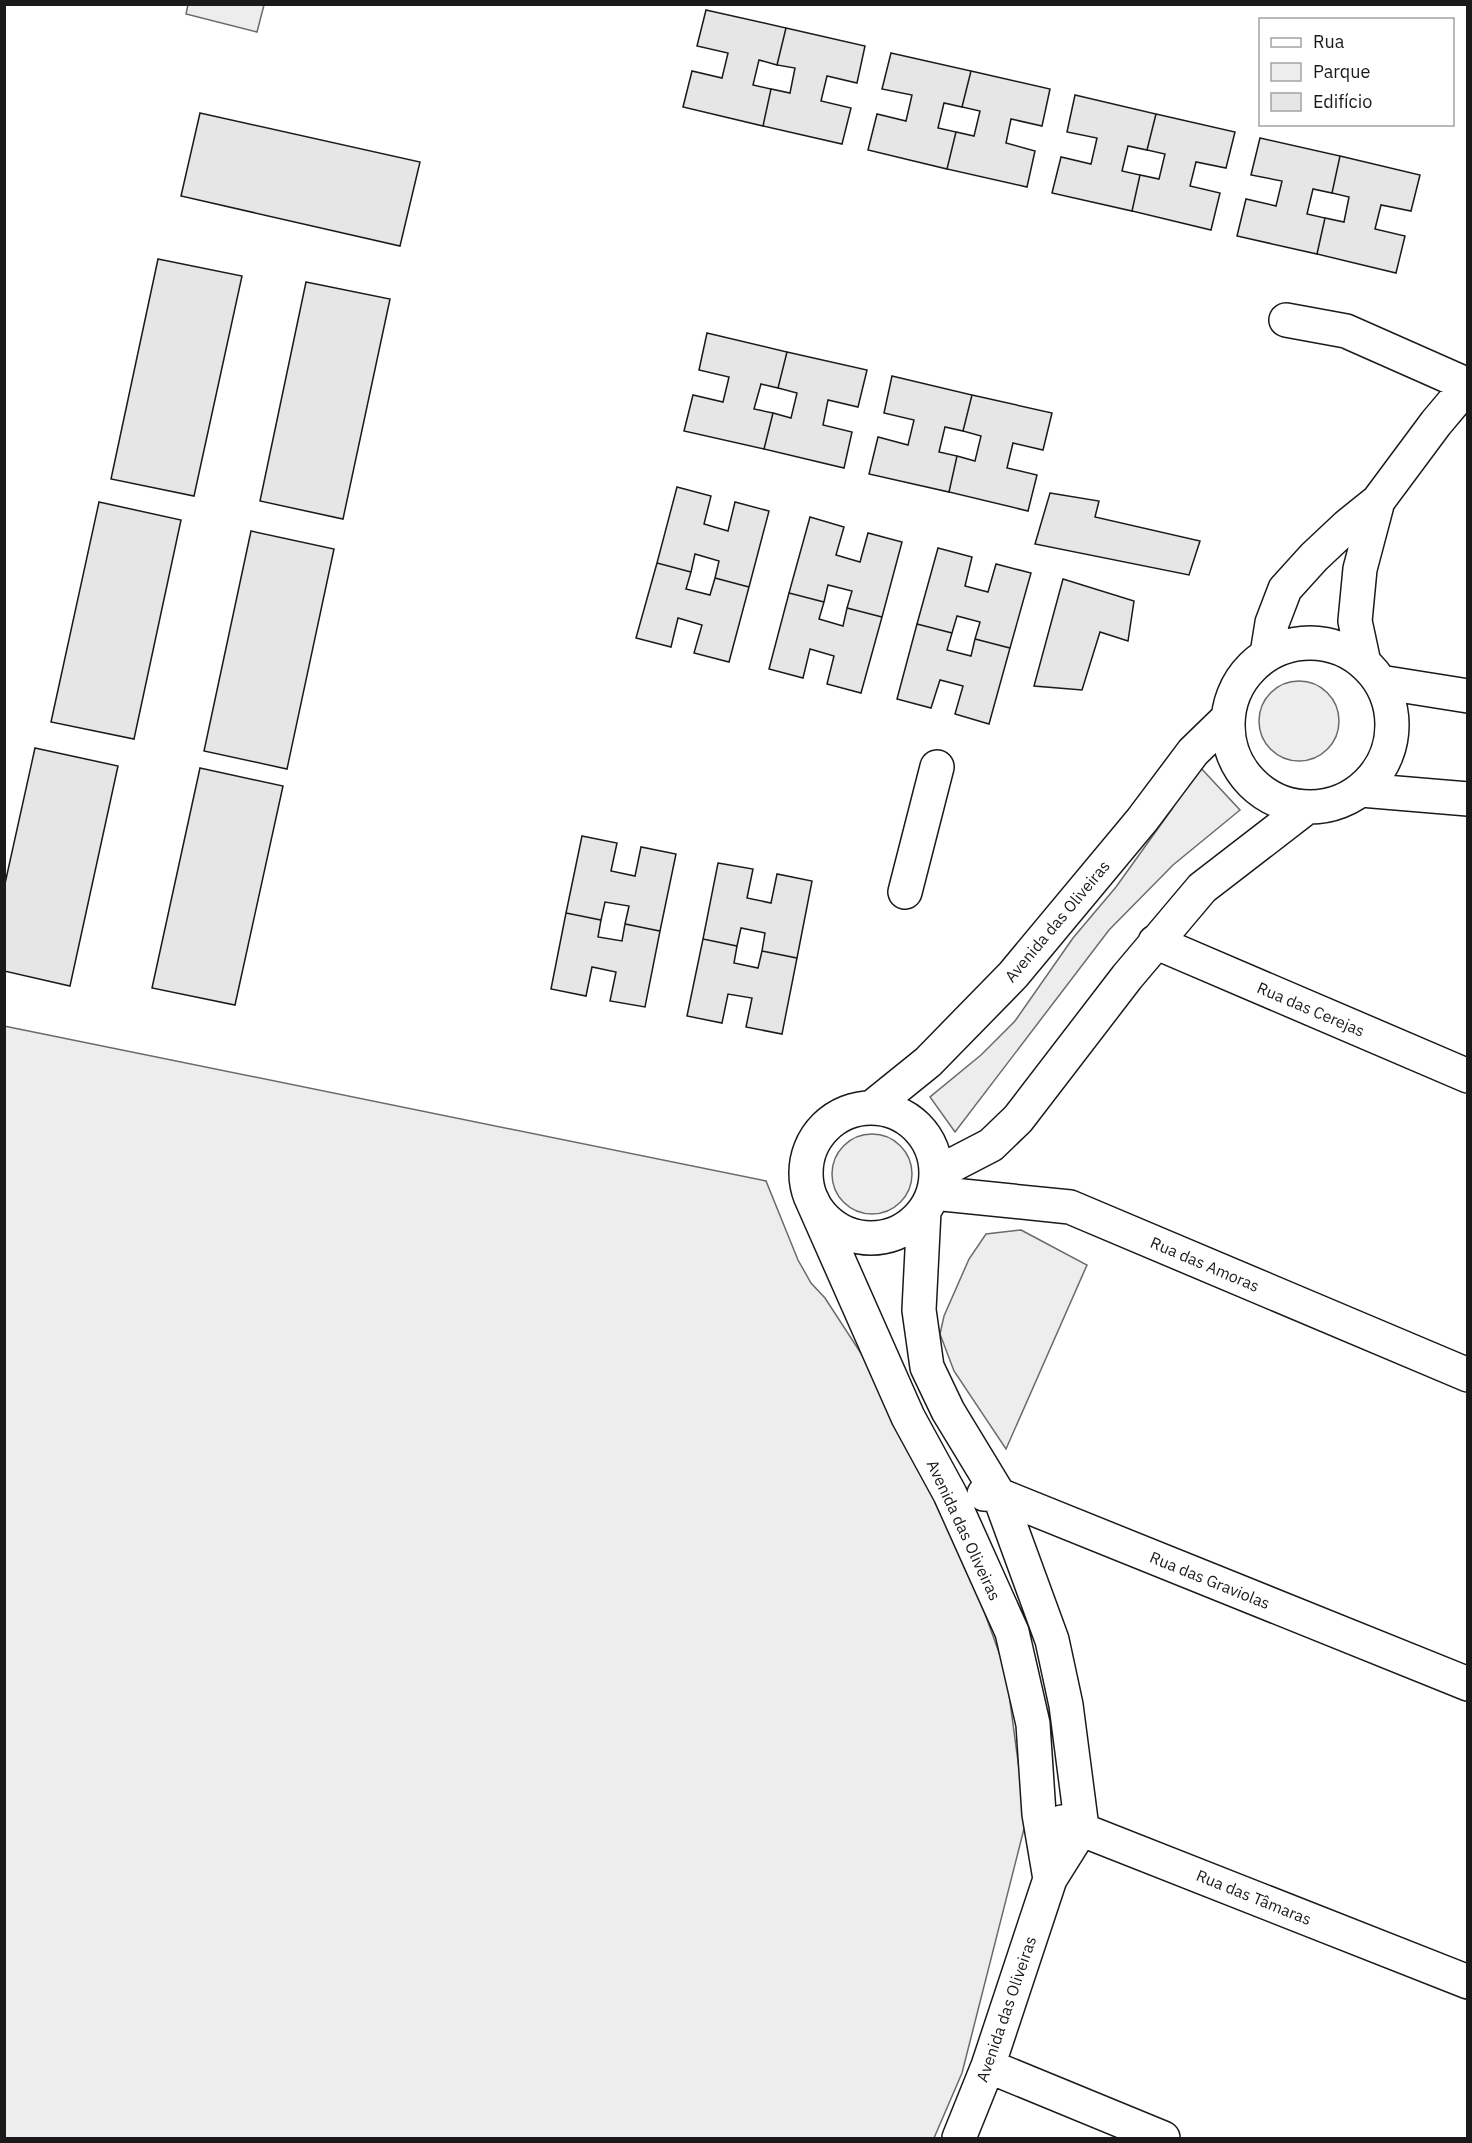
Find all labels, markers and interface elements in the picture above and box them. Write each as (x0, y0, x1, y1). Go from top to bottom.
legend (1259, 18, 1454, 126)
text: Rua (1313, 30, 1345, 53)
text: Parque (1313, 60, 1371, 83)
text: Edifício (1313, 90, 1372, 113)
street label: Avenida das Oliveiras (1000, 856, 1114, 986)
street label: Rua das Cerejas (1254, 977, 1368, 1041)
street label: Rua das Amoras (1148, 1232, 1262, 1296)
street label: Avenida das Oliveiras (923, 1456, 1005, 1604)
street label: Rua das Graviolas (1147, 1547, 1273, 1613)
street label: Rua das Tâmaras (1194, 1865, 1314, 1929)
street label: Avenida das Oliveiras (972, 1933, 1040, 2085)

